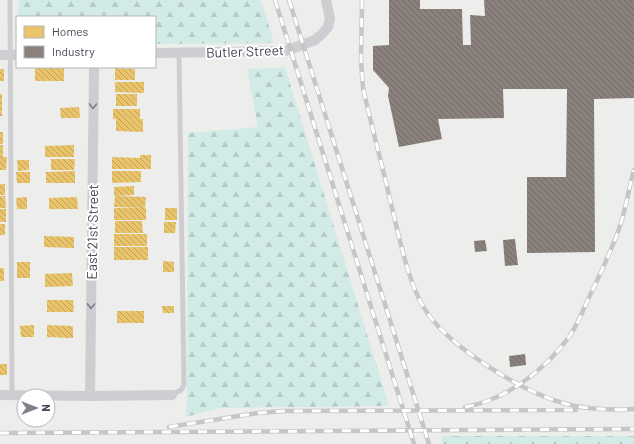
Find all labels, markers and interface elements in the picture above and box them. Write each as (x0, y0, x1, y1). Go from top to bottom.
legend (16, 16, 156, 68)
text: Homes (52, 24, 89, 38)
street label: Butler Street (206, 41, 284, 61)
text: Industry (52, 44, 95, 58)
one-way arrow (89, 103, 97, 109)
street label: East 21st Street (83, 184, 101, 280)
one-way arrow (87, 303, 95, 309)
north arrow (16, 388, 56, 428)
text: N (40, 404, 53, 412)

